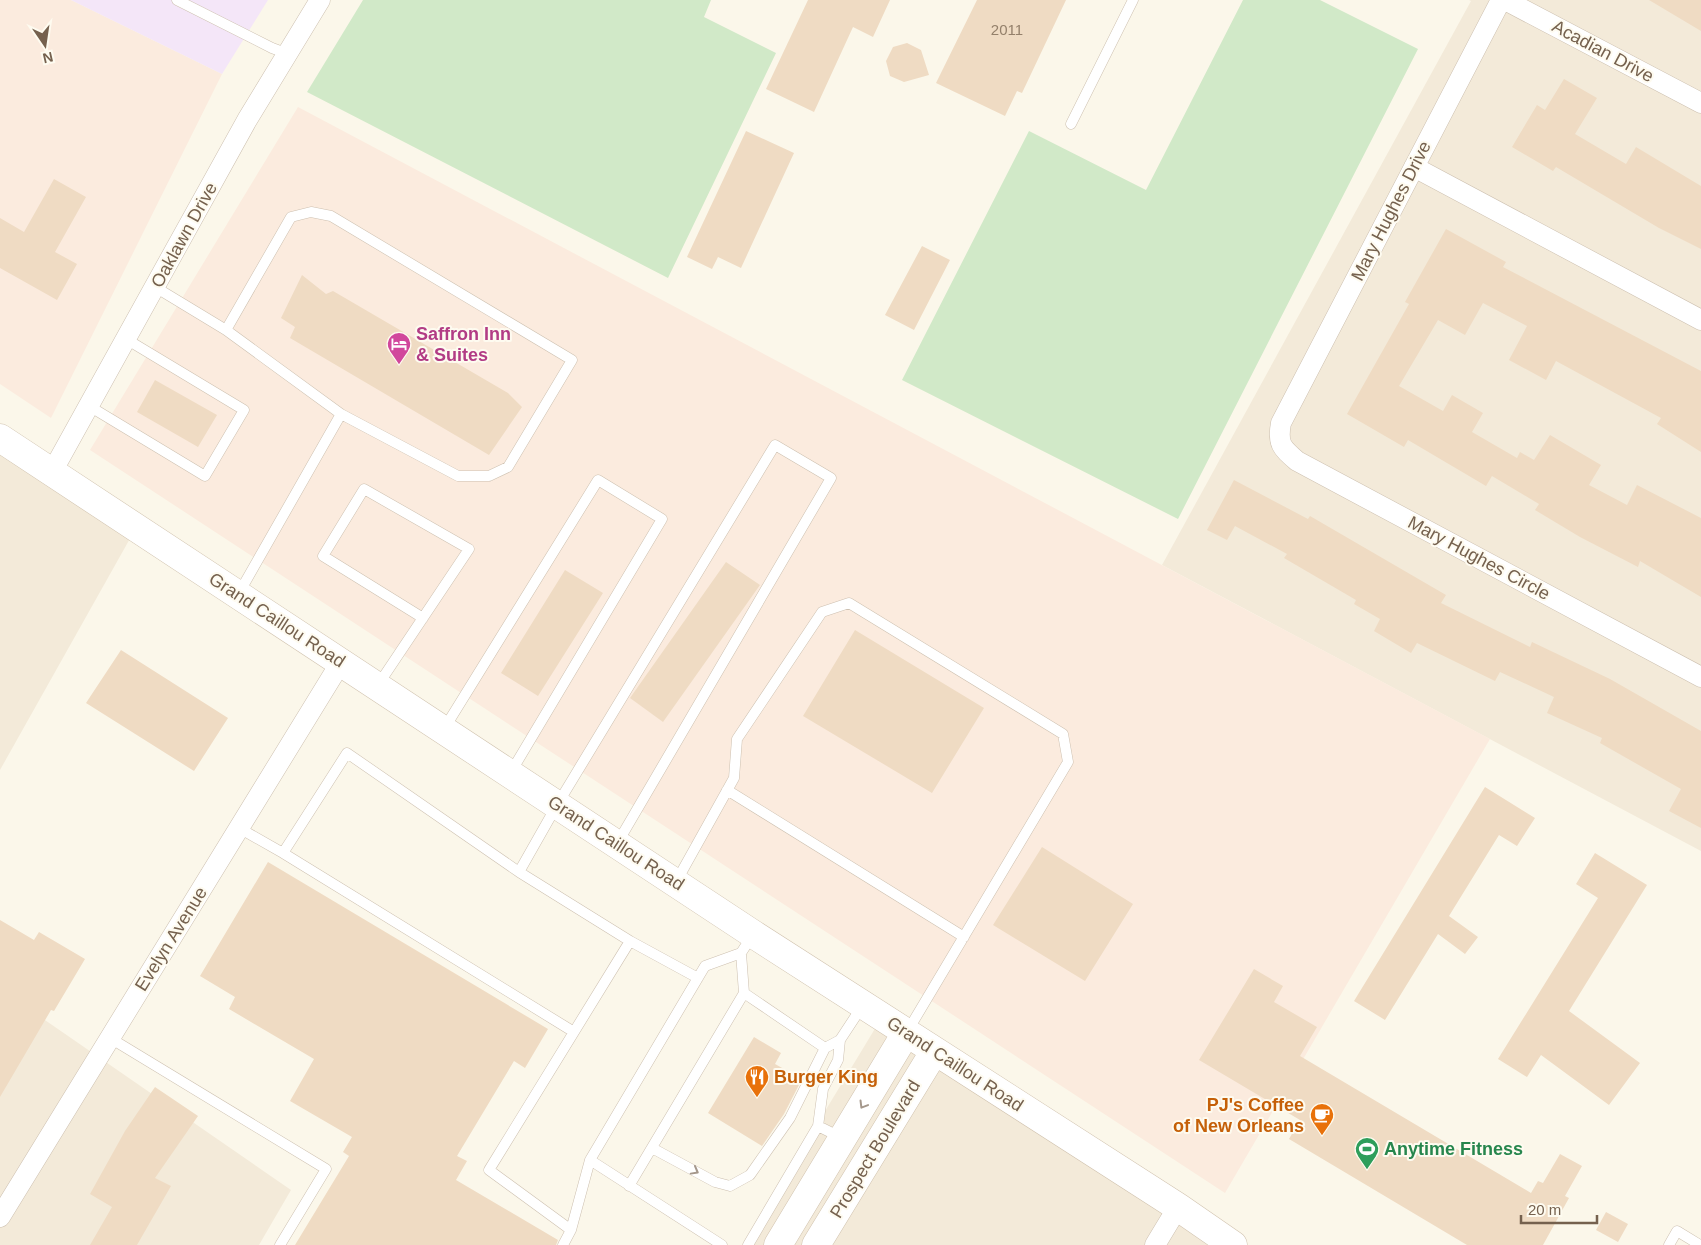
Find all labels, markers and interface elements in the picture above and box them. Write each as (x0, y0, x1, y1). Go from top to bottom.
street label: Acadian Drive (1549, 16, 1657, 86)
north arrow (20, 20, 70, 70)
house number: 2011 (991, 21, 1023, 38)
text: N (41, 49, 55, 67)
street label: Mary Hughes Drive (1347, 138, 1435, 284)
street label: Oaklawn Drive (147, 179, 221, 291)
place label: Saffron Inn & Suites (416, 324, 511, 365)
hotel icon: Saffron Inn & Suites (386, 331, 412, 365)
street label: Mary Hughes Circle (1405, 512, 1553, 604)
street label: Grand Caillou Road (205, 569, 349, 671)
street label: Grand Caillou Road (544, 792, 688, 894)
street label: Evelyn Avenue (131, 883, 211, 995)
street label: Grand Caillou Road (883, 1013, 1027, 1115)
restaurant icon: Burger King (744, 1064, 770, 1098)
place label: Burger King (774, 1067, 878, 1087)
street label: Prospect Boulevard (826, 1077, 924, 1221)
place label: PJ's Coffee of New Orleans (1173, 1095, 1304, 1136)
one-way arrow (859, 1099, 869, 1108)
cafe icon: PJ's Coffee of New Orleans (1309, 1102, 1335, 1136)
sports icon: Anytime Fitness (1354, 1136, 1380, 1170)
place label: Anytime Fitness (1384, 1139, 1523, 1159)
one-way arrow (690, 1165, 699, 1175)
scale bar (1521, 1192, 1597, 1224)
text: 20 m (1528, 1201, 1561, 1218)

